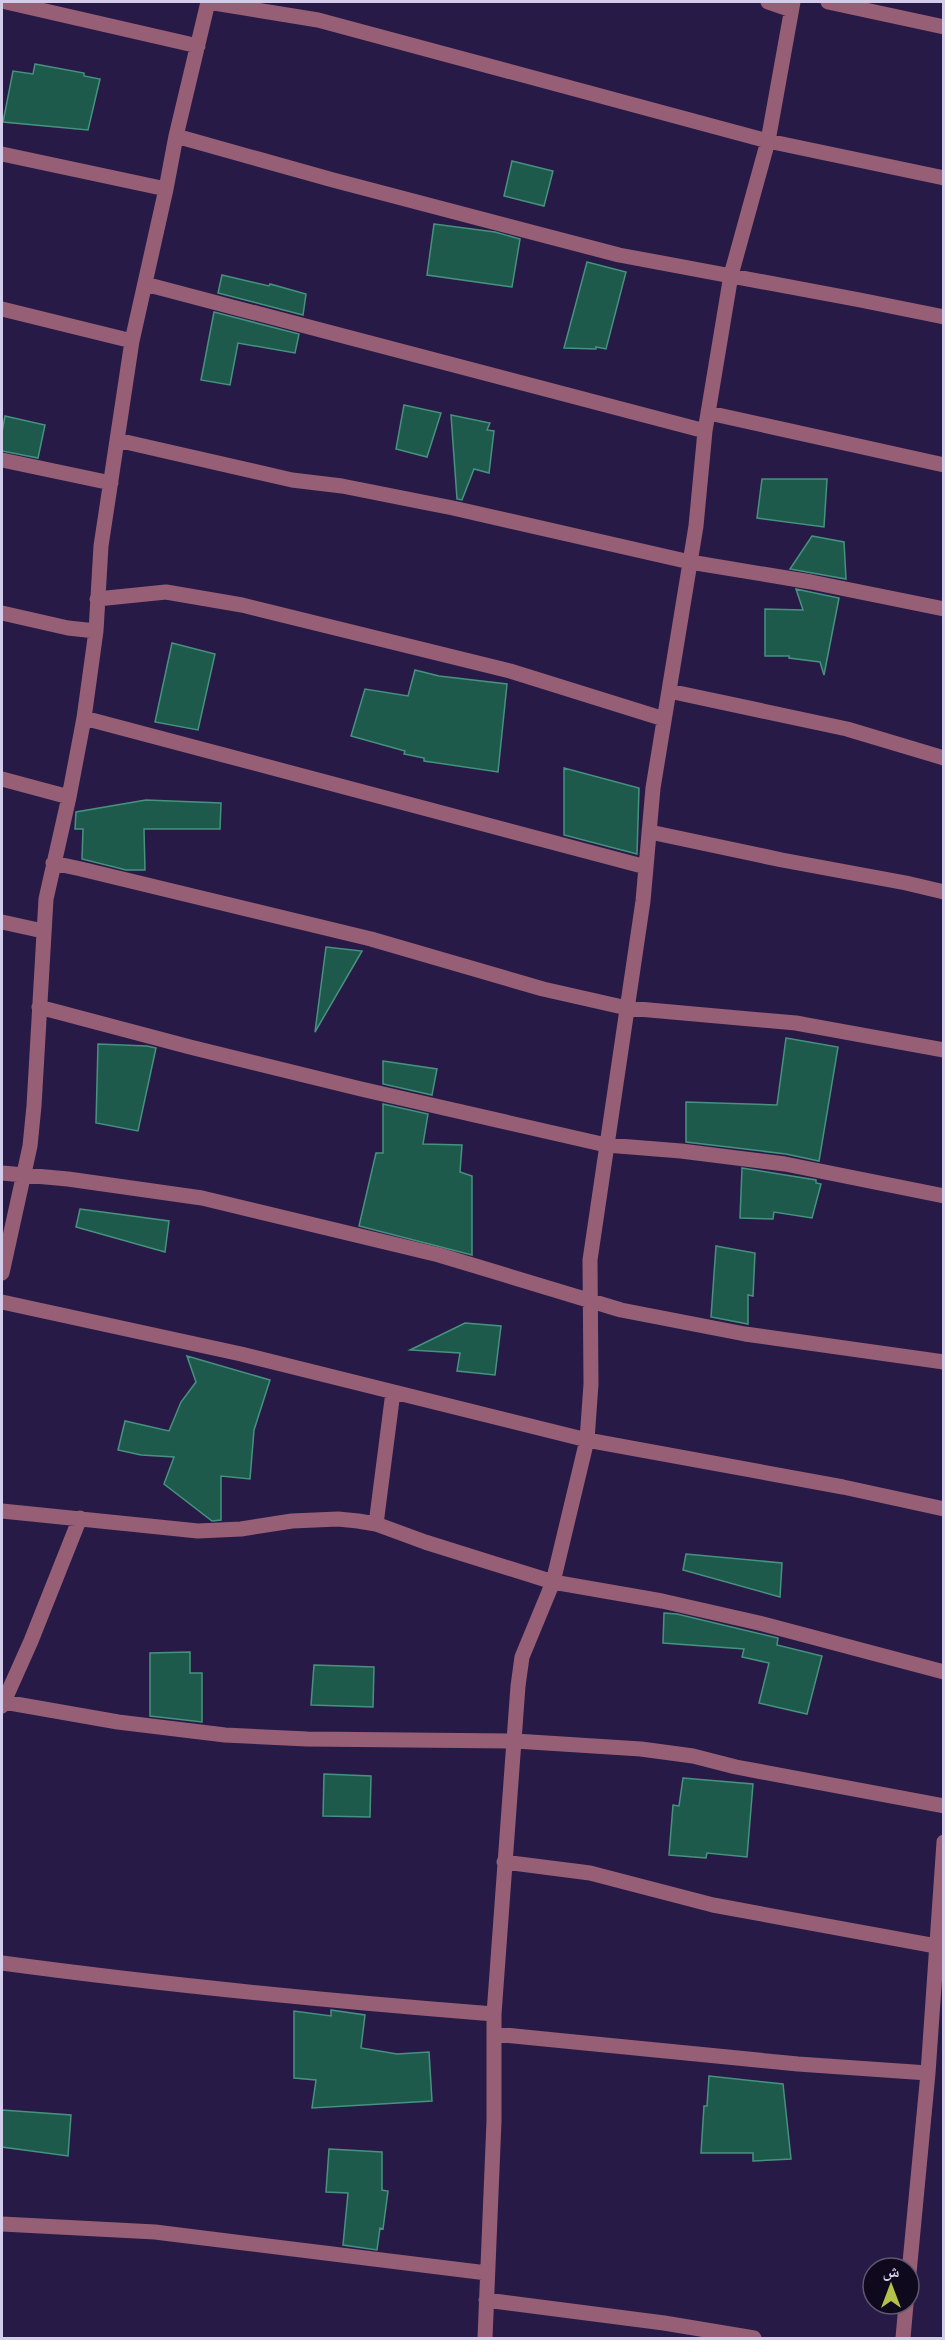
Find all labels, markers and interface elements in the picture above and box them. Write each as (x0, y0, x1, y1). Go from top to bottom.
north arrow (861, 2256, 921, 2316)
text: ش (883, 2261, 900, 2283)

